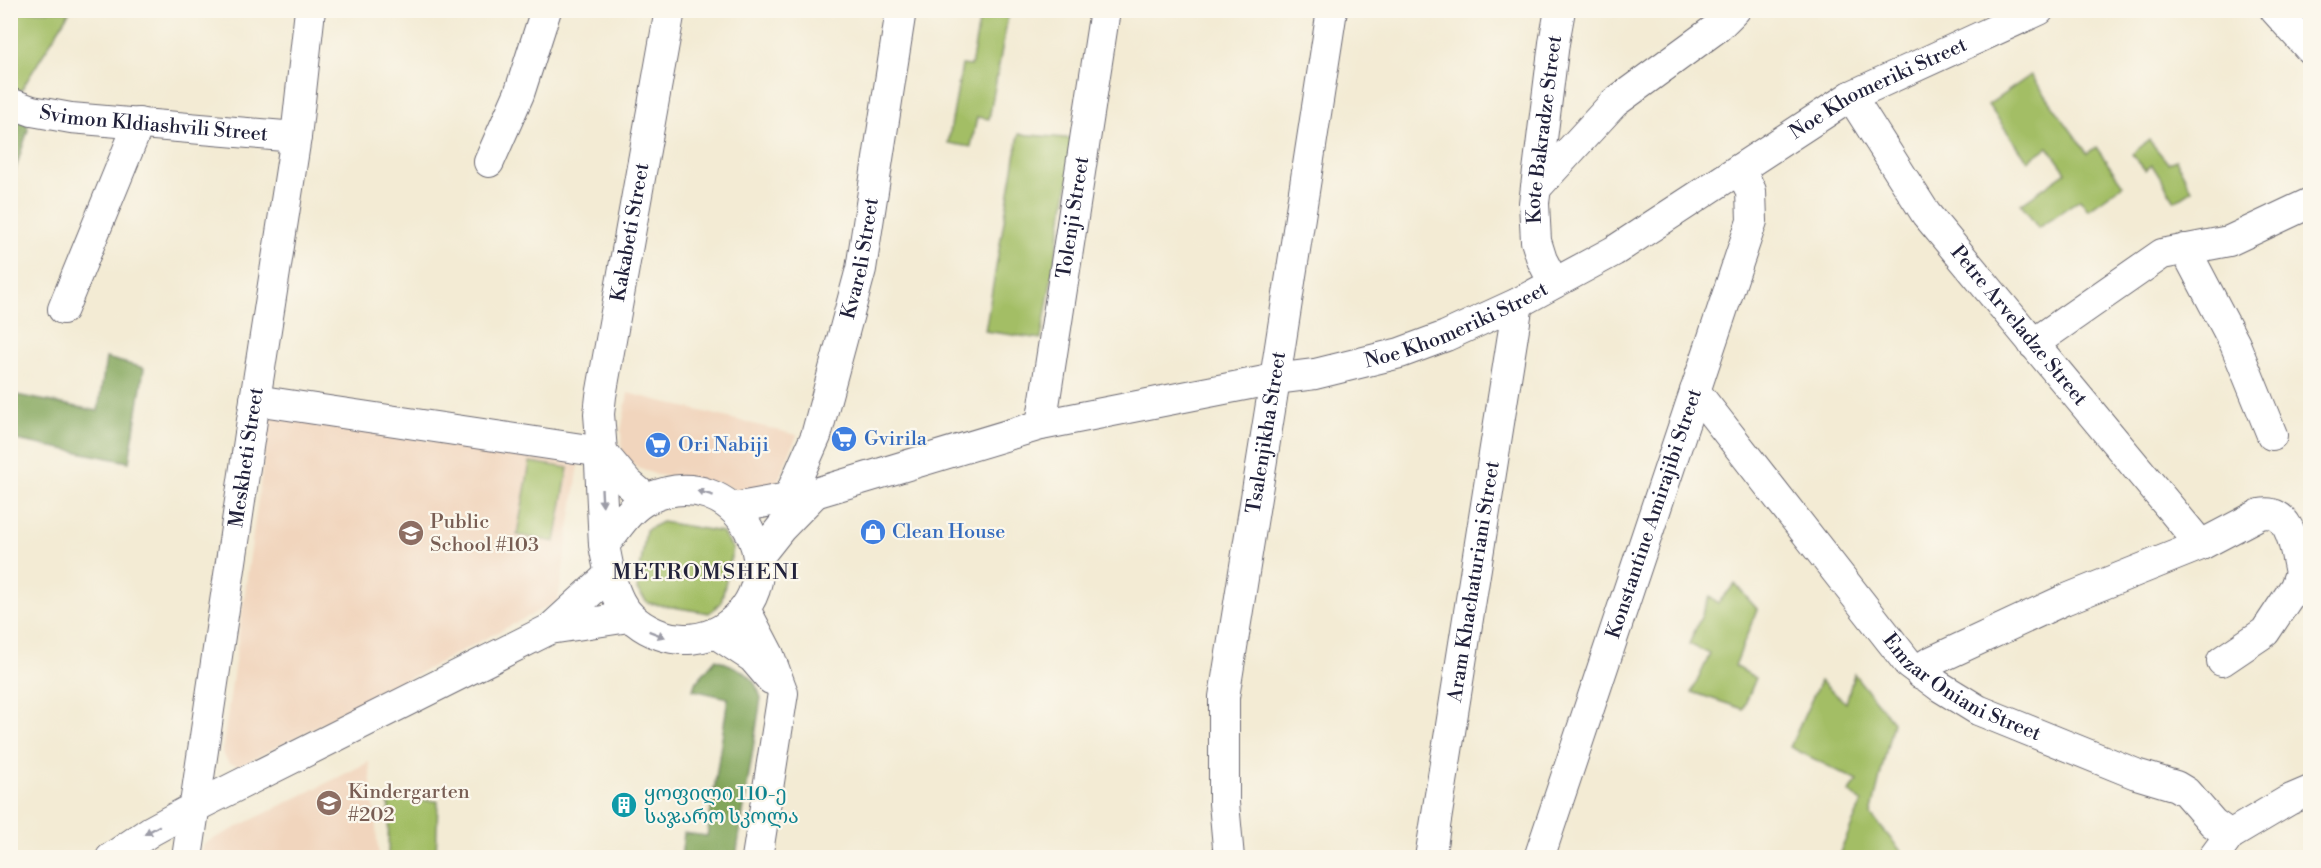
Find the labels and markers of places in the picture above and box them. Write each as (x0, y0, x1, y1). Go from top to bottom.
supermarket icon: Gvirila (829, 424, 859, 454)
place label: Gvirila (864, 427, 928, 452)
supermarket icon: Ori Nabiji (643, 430, 673, 460)
place label: Ori Nabiji (678, 433, 769, 458)
place label: Public School #103 (430, 510, 539, 558)
shop icon: Clean House (858, 517, 888, 547)
school or university icon: Public School #103 (396, 518, 426, 548)
place label: Clean House (892, 520, 1005, 545)
place label: Kindergarten #202 (348, 780, 470, 828)
place label: ყოფილი 110-ე საჯარო სკოლა (644, 782, 799, 830)
school or university icon: Kindergarten #202 (314, 788, 344, 818)
building icon: ყოფილი 110-ე საჯარო სკოლა (609, 790, 639, 820)

